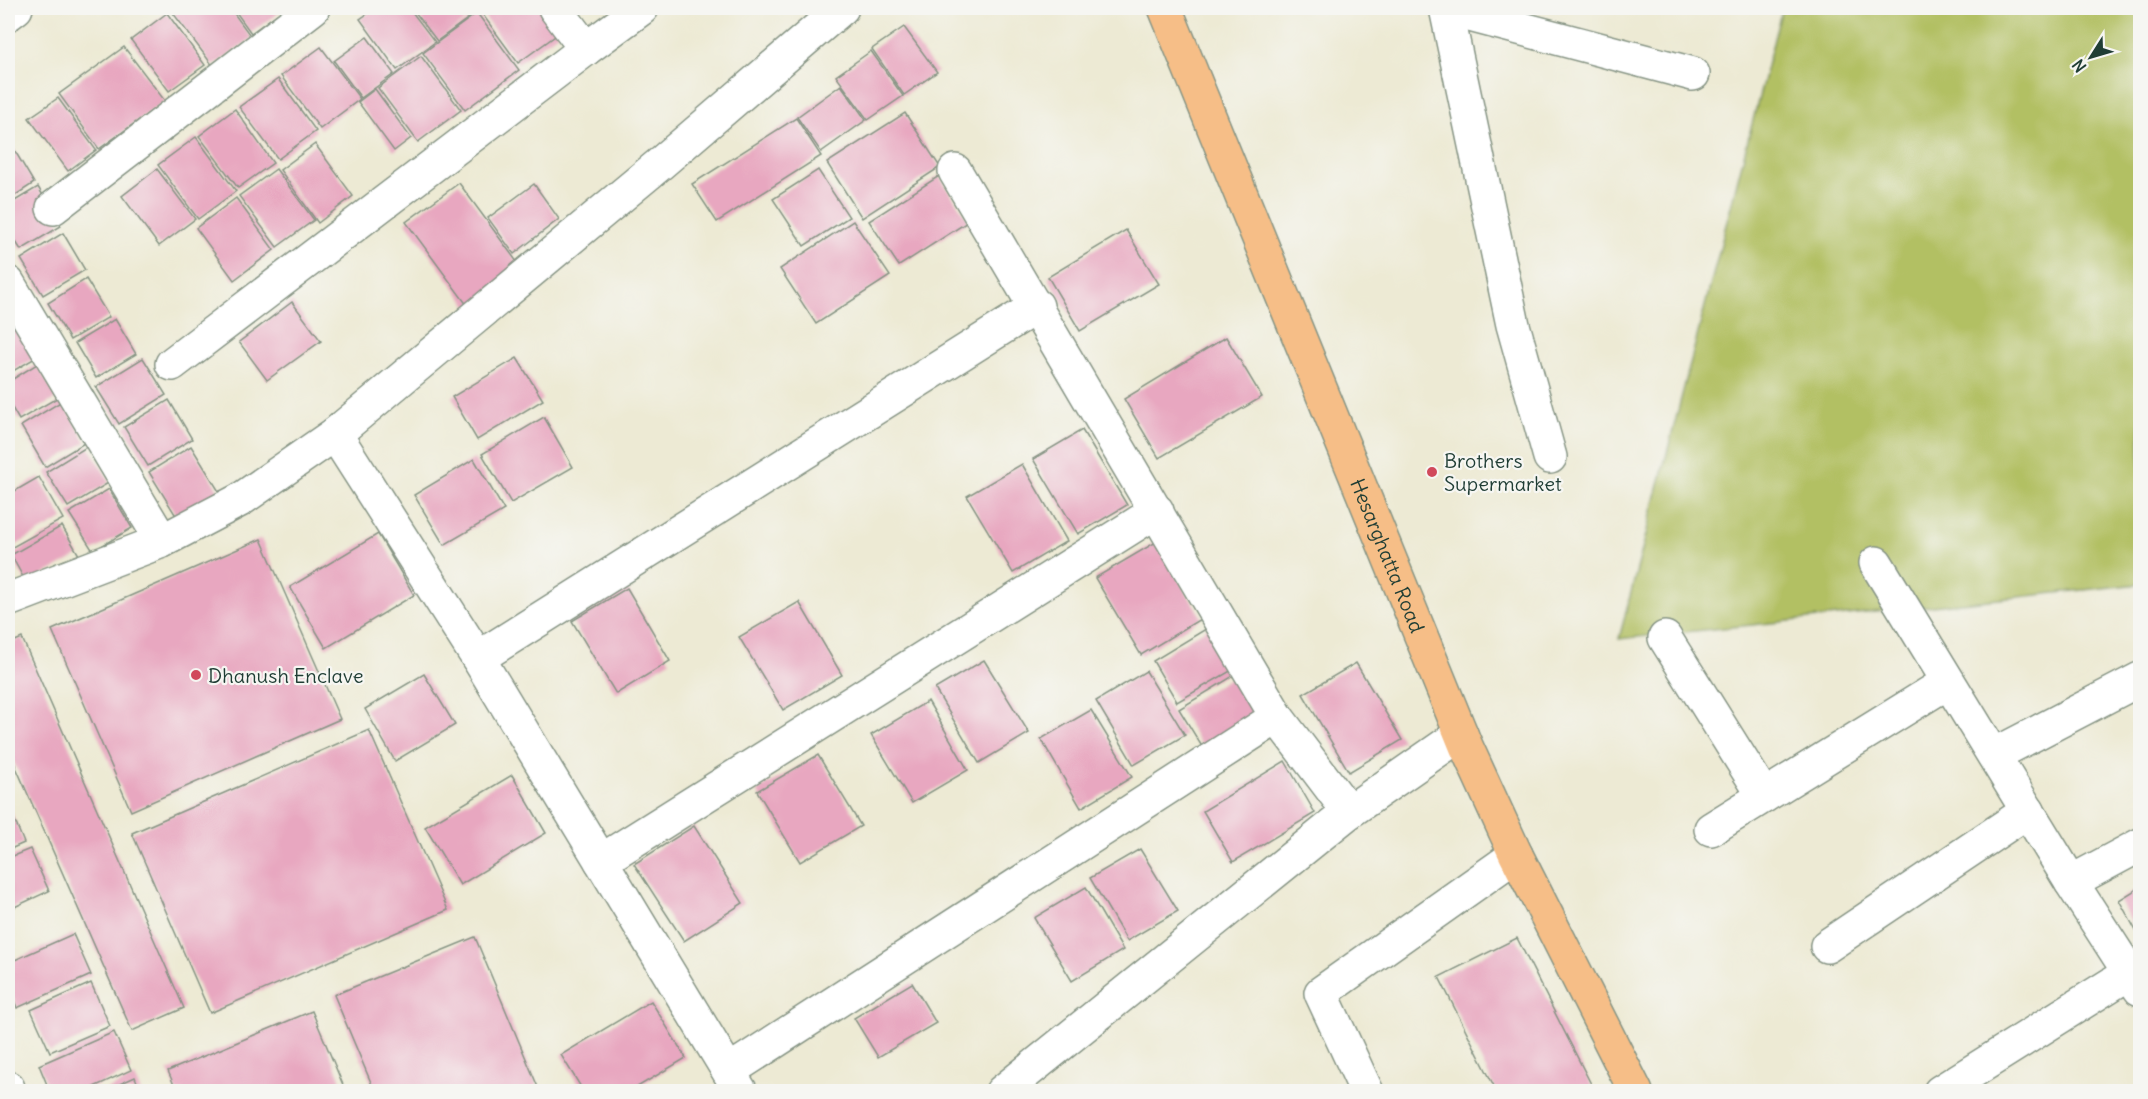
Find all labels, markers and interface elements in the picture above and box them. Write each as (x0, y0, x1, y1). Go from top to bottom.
north arrow (2061, 27, 2121, 87)
text: N (2068, 56, 2090, 76)
place label: Brothers Supermarket (1444, 448, 1562, 496)
marker: Brothers Supermarket (1425, 465, 1439, 479)
street label: Hesarghatta Road (1346, 474, 1431, 636)
place label: Dhanush Enclave (208, 663, 363, 688)
marker: Dhanush Enclave (189, 668, 203, 682)

